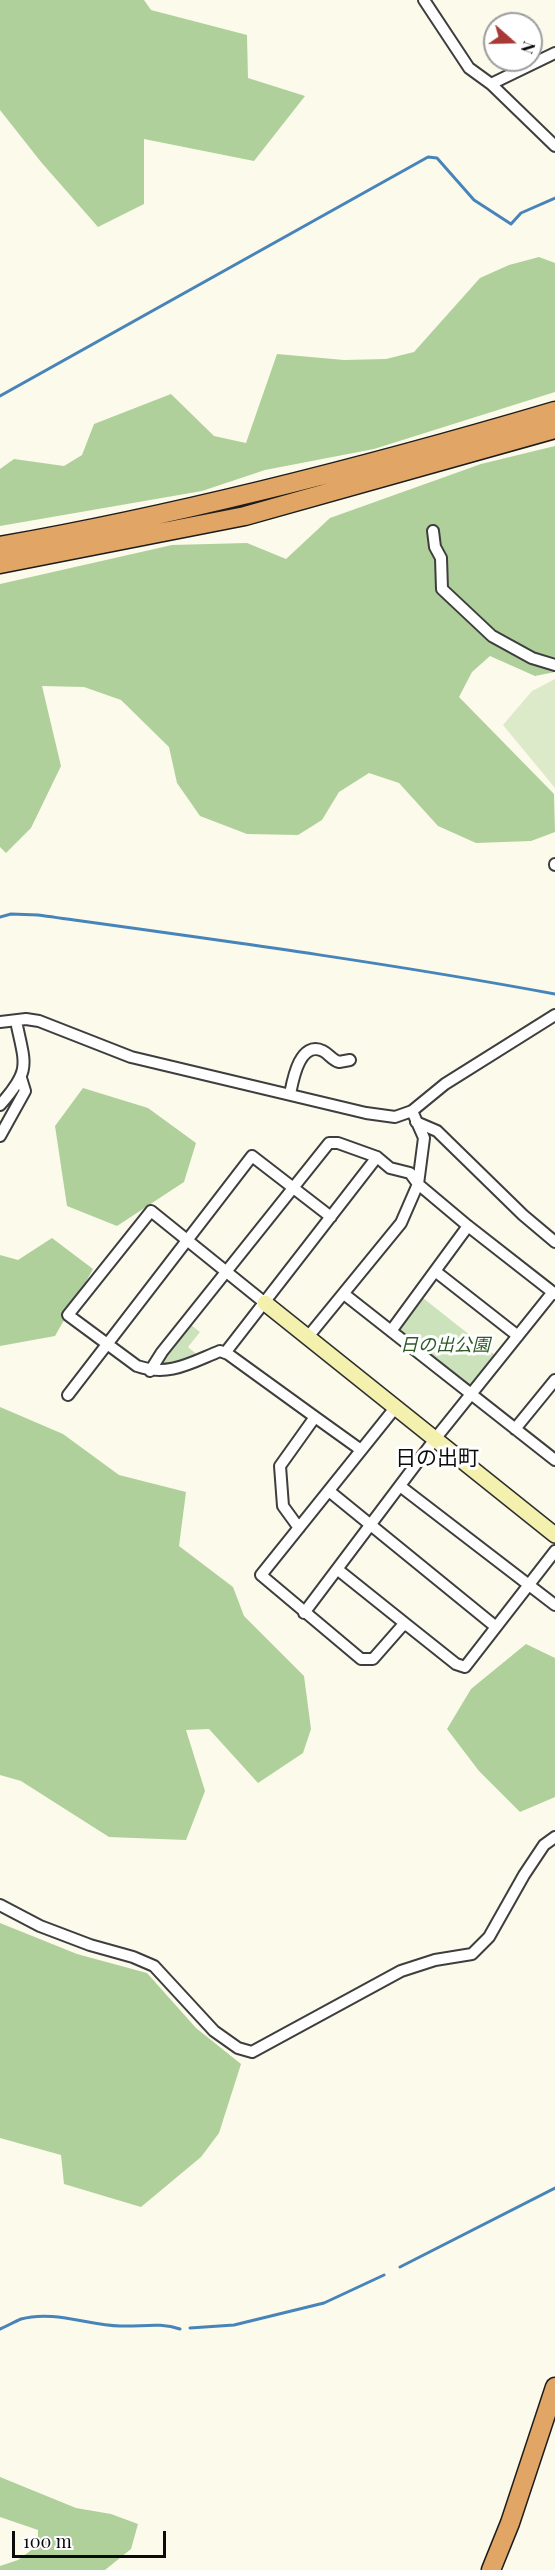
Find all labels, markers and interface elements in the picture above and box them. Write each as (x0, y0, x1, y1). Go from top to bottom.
north arrow (483, 12, 543, 72)
text: N (517, 39, 540, 57)
park label: 日の出公園 (400, 1334, 490, 1356)
district label: 日の出町 (395, 1445, 479, 1471)
scale bar (15, 2519, 170, 2557)
text: 100 m (23, 2529, 72, 2553)

